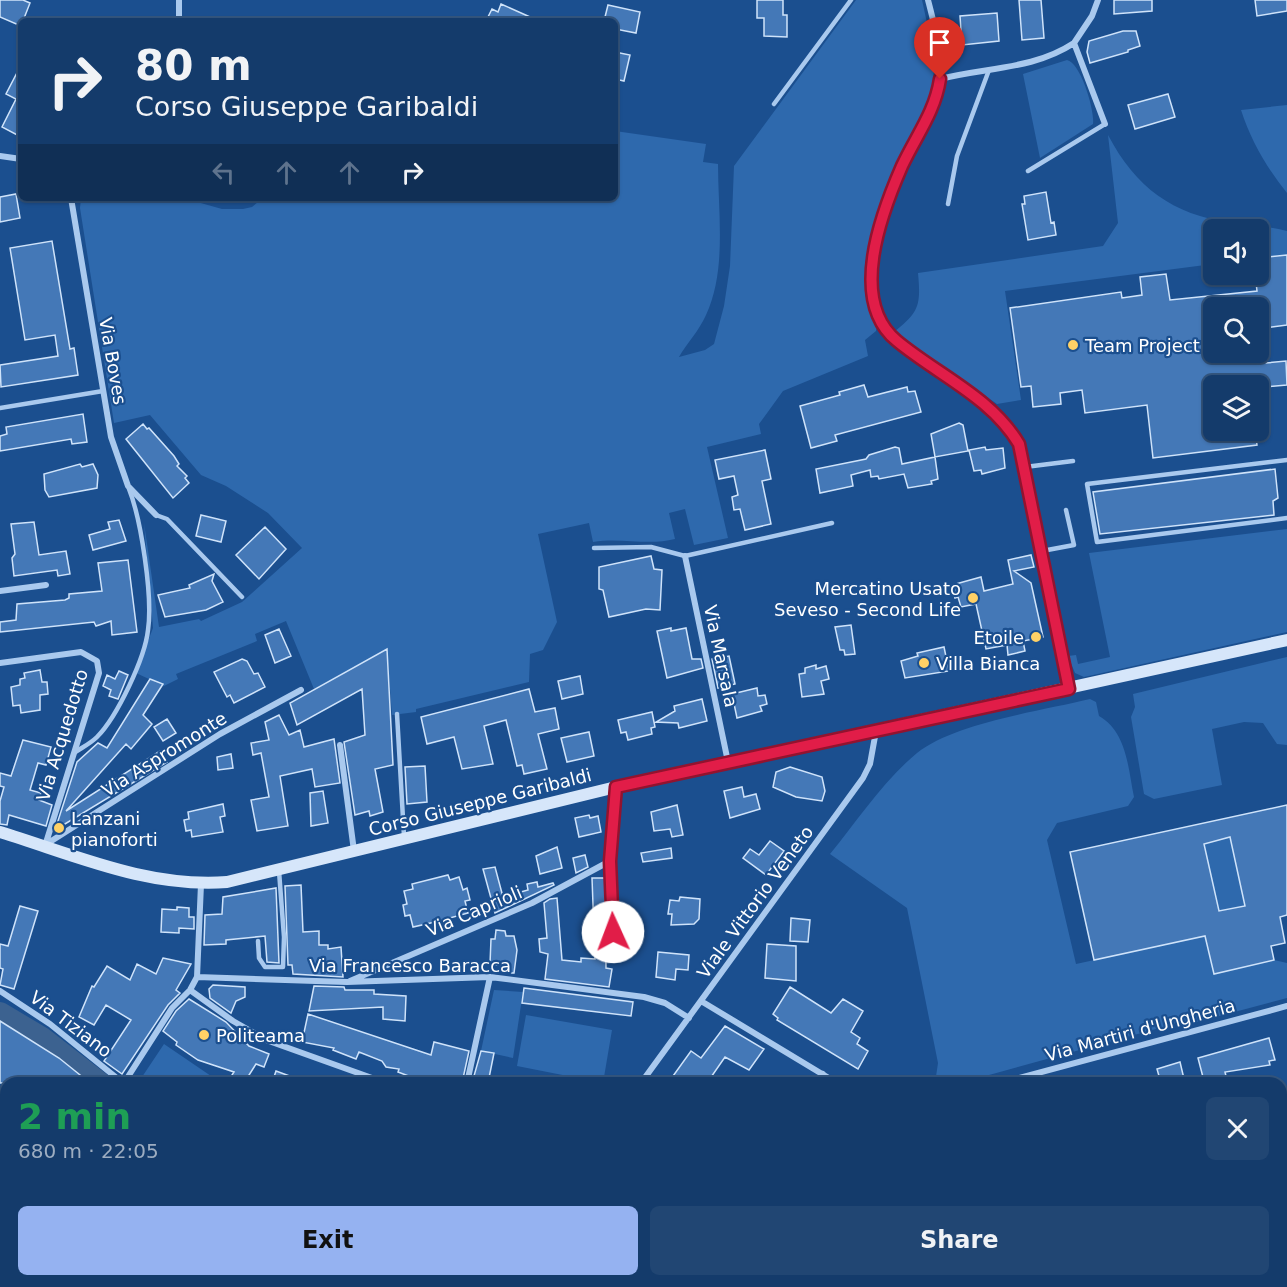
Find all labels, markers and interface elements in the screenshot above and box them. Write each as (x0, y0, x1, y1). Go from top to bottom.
pin (914, 17, 965, 79)
icon: arrive (923, 26, 956, 59)
text: 80 m (135, 41, 252, 90)
icon: right (36, 42, 114, 120)
text: Corso Giuseppe Garibaldi (135, 91, 478, 122)
icon: left (207, 156, 240, 189)
icon: ahead (270, 156, 303, 189)
icon: ahead (333, 156, 366, 189)
icon: right (396, 156, 429, 189)
map controls (1203, 219, 1269, 441)
button: sound (1203, 219, 1269, 285)
button: search (1203, 297, 1269, 363)
street label: Via Boves (95, 316, 131, 406)
place label: Team Project (1084, 335, 1200, 356)
marker: Team Project (1066, 338, 1080, 352)
button: layers (1203, 375, 1269, 441)
place label: Mercatino Usato Seveso - Second Life (774, 578, 961, 620)
marker: Mercatino Usato Seveso - Second Life (966, 591, 980, 605)
street label: Via Marsala (700, 603, 742, 709)
place label: Etoile (973, 627, 1024, 648)
marker: Etoile (1029, 630, 1043, 644)
place label: Villa Bianca (936, 653, 1040, 674)
marker: Villa Bianca (917, 656, 931, 670)
street label: Via Acquedotto (32, 666, 92, 804)
street label: Via Aspromonte (98, 707, 230, 801)
street label: Corso Giuseppe Garibaldi (366, 764, 594, 840)
place label: Lanzani pianoforti (71, 808, 158, 850)
marker: Lanzani pianoforti (52, 821, 66, 835)
street label: Viale Vittorio Veneto (693, 822, 817, 982)
street label: Via Caprioli (423, 881, 525, 941)
position arrow (581, 900, 645, 964)
street label: Via Francesco Baracca (309, 955, 511, 976)
street label: Via Tiziano (26, 986, 116, 1062)
street label: Via Martiri d'Ungheria (1043, 994, 1237, 1066)
place label: Politeama (216, 1025, 305, 1046)
marker: Politeama (197, 1028, 211, 1042)
text: 2 min (18, 1096, 131, 1137)
button: close (1206, 1097, 1269, 1160)
text: 680 m · 22:05 (18, 1139, 159, 1163)
button: Exit (18, 1206, 638, 1275)
button: Share (650, 1206, 1269, 1275)

